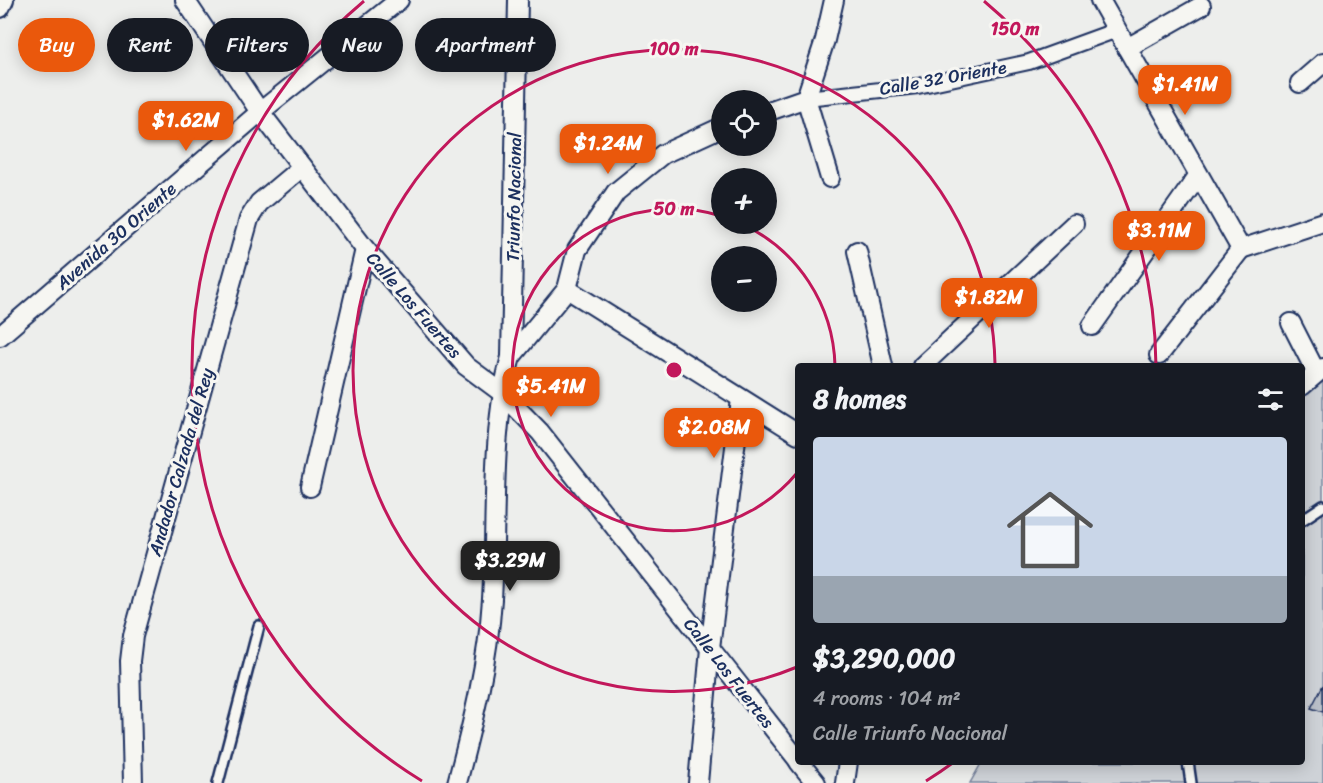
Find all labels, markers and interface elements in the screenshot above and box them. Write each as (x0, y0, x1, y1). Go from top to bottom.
text: 150 m (991, 13, 1039, 45)
chip: Buy (18, 18, 95, 72)
chip: Rent (107, 18, 193, 72)
chip: Filters (205, 18, 309, 72)
chip: New (321, 18, 403, 72)
chip: Apartment (415, 18, 556, 72)
text: 100 m (650, 33, 699, 65)
street label: Calle 32 Oriente (877, 51, 1009, 105)
pin: $1.41M (1136, 65, 1234, 116)
text: $1.41M (1152, 67, 1218, 102)
map controls (711, 90, 777, 312)
button: locate (711, 90, 777, 156)
pin: $1.62M (137, 101, 235, 152)
text: $1.62M (152, 103, 220, 138)
pin: $1.24M (559, 124, 657, 175)
text: $1.24M (574, 126, 642, 161)
street label: Triunfo Nacional (497, 131, 531, 262)
button: + (711, 168, 777, 234)
street label: Avenida 30 Oriente (47, 174, 184, 299)
text: 50 m (654, 193, 695, 225)
pin: $3.11M (1110, 211, 1208, 262)
text: $3.11M (1127, 213, 1191, 248)
street label: Calle Los Fuertes (358, 244, 470, 366)
button: − (711, 246, 777, 312)
pin: $1.82M (940, 278, 1038, 329)
text: $1.82M (955, 280, 1023, 315)
centre of rings (664, 360, 684, 380)
street label: Andador Calzada del Rey (139, 364, 223, 561)
pin: $5.41M (502, 367, 600, 418)
text: $5.41M (516, 369, 586, 404)
text: 8 homes (813, 376, 906, 422)
icon: filters (1254, 383, 1287, 416)
pin: $2.08M (665, 408, 763, 459)
text: $2.08M (678, 410, 750, 445)
icon: home (996, 476, 1104, 584)
pin: $3.29M (461, 541, 559, 592)
text: $3.29M (475, 543, 545, 578)
street label: Calle Los Fuertes (675, 610, 783, 736)
text: $3,290,000 (813, 635, 955, 681)
text: 4 rooms · 104 m² (813, 681, 961, 716)
text: Calle Triunfo Nacional (813, 716, 1007, 751)

